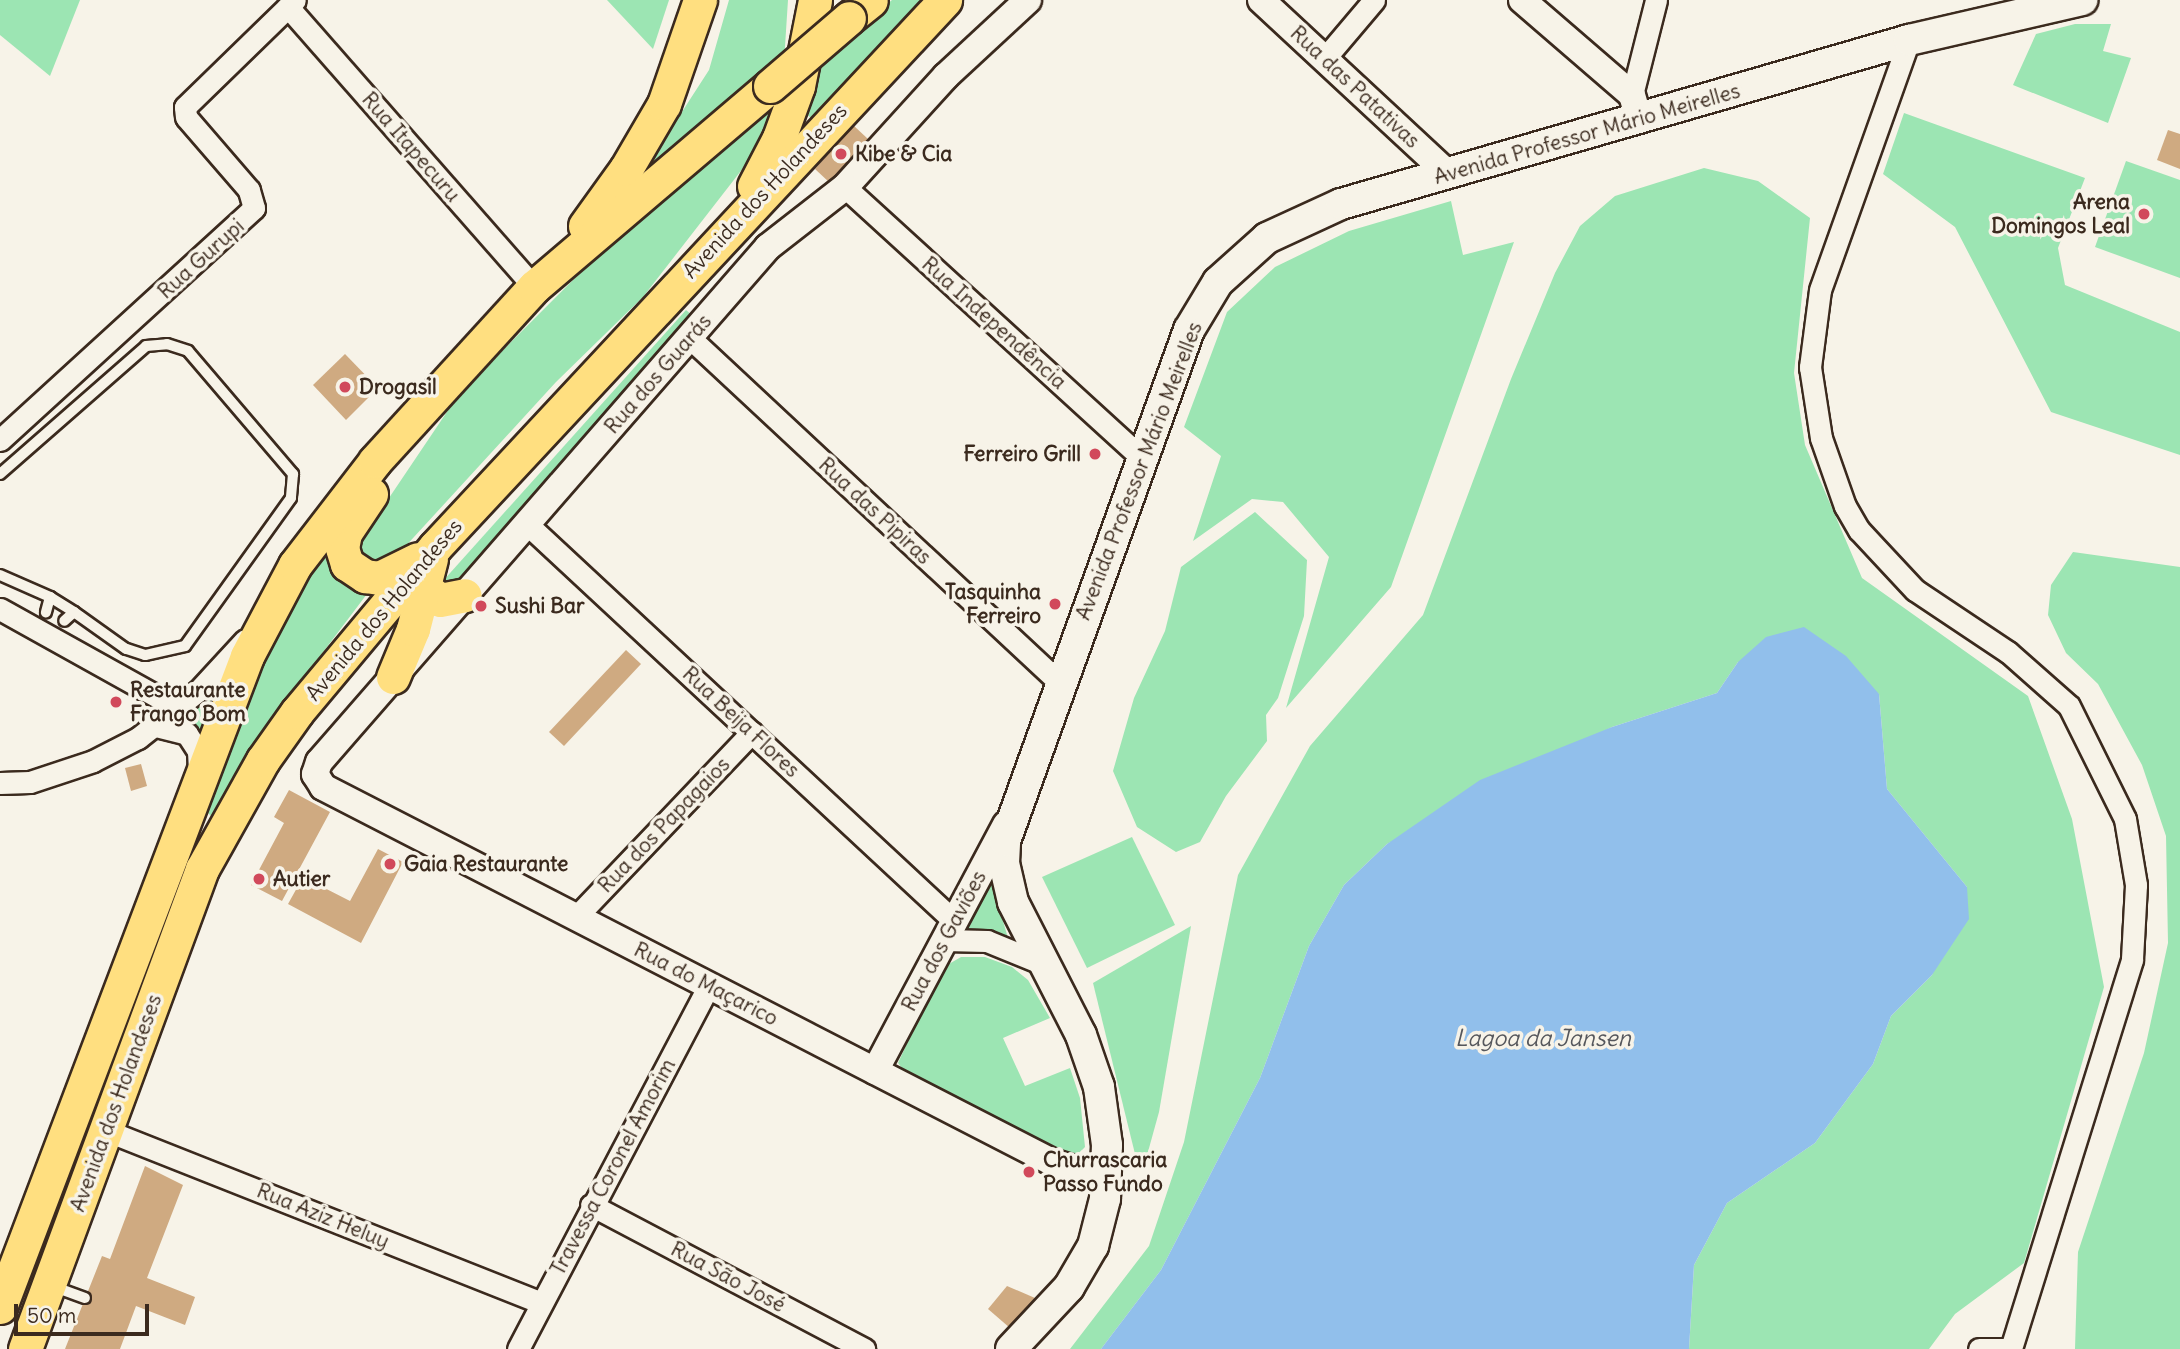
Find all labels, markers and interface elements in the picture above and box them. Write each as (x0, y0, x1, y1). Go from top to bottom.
street label: Rua das Patativas (1285, 21, 1425, 153)
street label: Avenida Professor Mário Meirelles (1431, 78, 1743, 190)
street label: Rua Itapecuru (356, 87, 466, 207)
street label: Avenida dos Holandeses (678, 98, 852, 284)
place label: Kibe & Cia (855, 141, 952, 167)
marker: Kibe & Cia (833, 146, 849, 162)
place label: Arena Domingos Leal (1991, 189, 2130, 239)
marker: Arena Domingos Leal (2136, 206, 2152, 222)
street label: Rua Gurupi (153, 214, 249, 304)
street label: Rua Independência (917, 252, 1071, 394)
street label: Rua dos Guarás (599, 309, 717, 439)
street label: Avenida Professor Mário Meirelles (1070, 318, 1208, 624)
place label: Drogasil (359, 374, 437, 400)
marker: Drogasil (337, 379, 353, 395)
place label: Ferreiro Grill (963, 441, 1081, 467)
marker: Ferreiro Grill (1087, 446, 1103, 462)
street label: Rua das Pipiras (813, 452, 937, 570)
street label: Avenida dos Holandeses (301, 514, 467, 706)
place label: Tasquinha Ferreiro (945, 579, 1041, 629)
place label: Sushi Bar (495, 593, 585, 619)
marker: Tasquinha Ferreiro (1047, 596, 1063, 612)
marker: Sushi Bar (473, 598, 489, 614)
street label: Rua Beija Flores (677, 661, 805, 783)
place label: Restaurante Frango Bom (130, 677, 246, 727)
marker: Restaurante Frango Bom (108, 694, 124, 710)
street label: Rua dos Papagaios (593, 752, 735, 898)
place label: Gaia Restaurante (404, 851, 568, 877)
marker: Gaia Restaurante (382, 856, 398, 872)
place label: Autier (273, 866, 330, 892)
street label: Rua dos Gaviões (896, 866, 992, 1016)
marker: Autier (251, 871, 267, 887)
street label: Rua do Maçarico (630, 937, 782, 1031)
street label: Avenida dos Holandeses (65, 991, 167, 1215)
water label: Lagoa da Jansen (1455, 1024, 1631, 1052)
street label: Travessa Coronel Amorim (545, 1054, 681, 1280)
place label: Churrascaria Passo Fundo (1043, 1147, 1167, 1197)
marker: Churrascaria Passo Fundo (1021, 1164, 1037, 1180)
street label: Rua Aziz Heluy (253, 1178, 393, 1254)
street label: Rua São José (666, 1236, 790, 1318)
scale bar (18, 1290, 152, 1334)
text: 50 m (27, 1302, 76, 1329)

